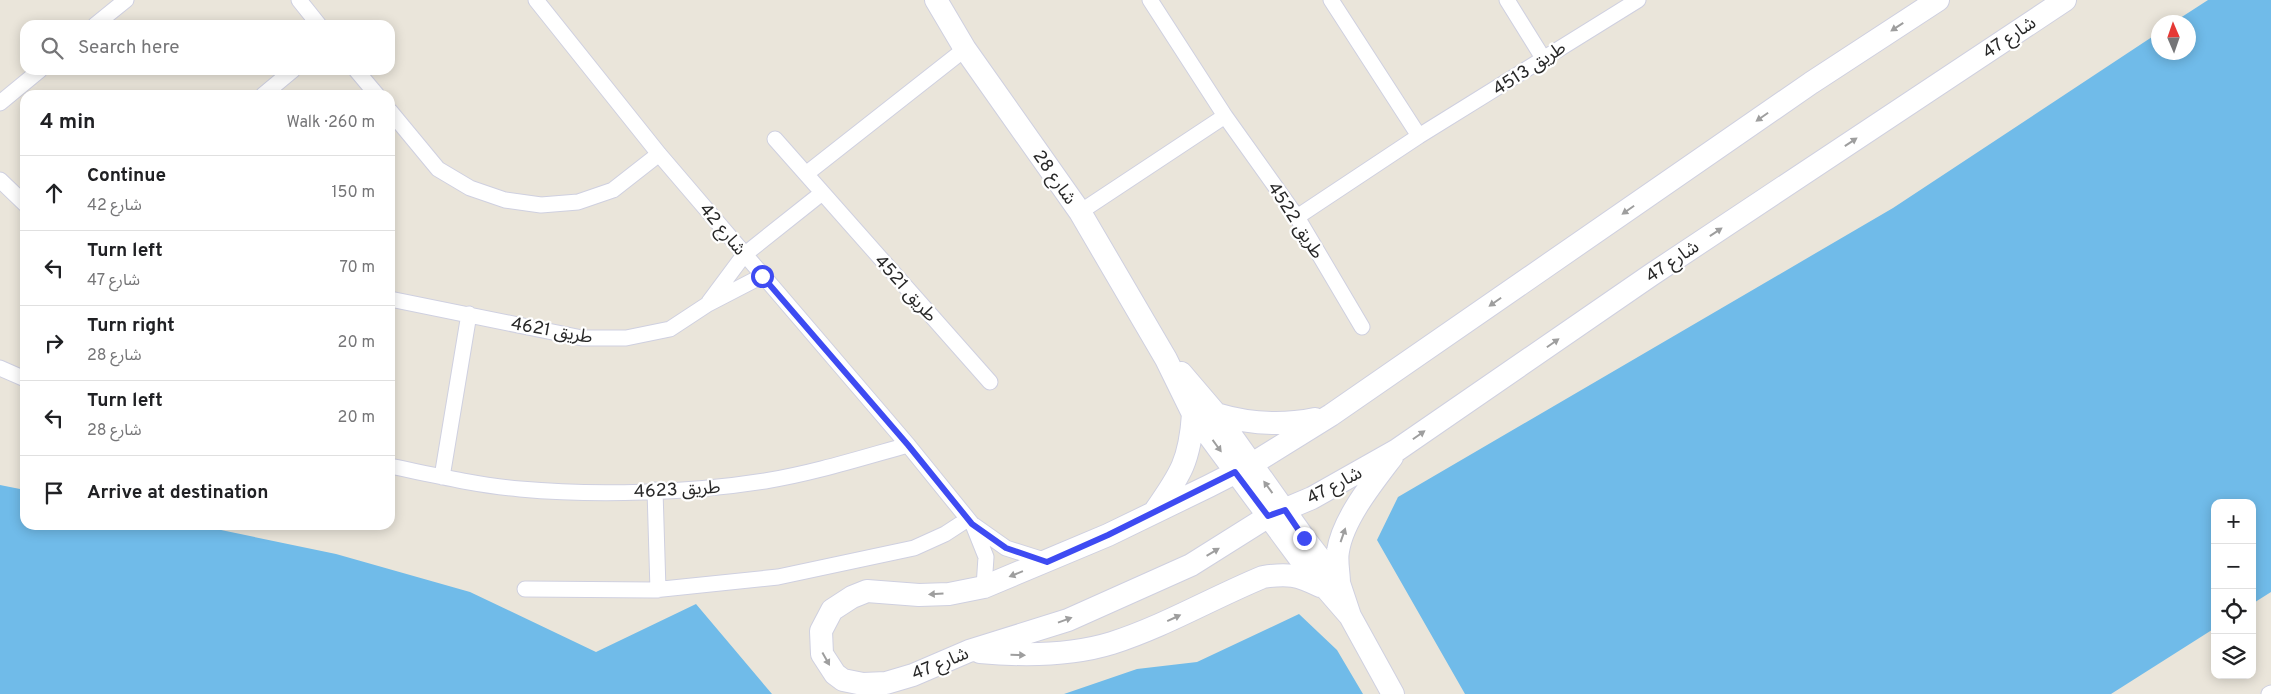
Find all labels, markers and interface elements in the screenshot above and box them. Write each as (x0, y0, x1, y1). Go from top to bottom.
street label: شارع 47 (1979, 12, 2042, 65)
north arrow (2151, 15, 2196, 60)
search box (20, 20, 395, 75)
one-way arrow (1890, 22, 1904, 32)
icon: search (38, 34, 66, 62)
text: Search here (78, 36, 180, 60)
street label: طريق 4513 (1489, 37, 1571, 101)
text: 4 min (40, 109, 96, 136)
one-way arrow (1755, 112, 1769, 122)
text: Walk · 260 m (286, 113, 375, 133)
one-way arrow (1845, 137, 1858, 147)
street label: شارع 28 (1026, 146, 1081, 210)
text: Continue (87, 164, 166, 188)
street label: طريق 4522 (1261, 178, 1328, 264)
icon: ahead (40, 179, 68, 207)
text: 150 m (332, 183, 375, 203)
text: شارع 42 (87, 196, 142, 216)
street label: شارع 42 (693, 199, 750, 262)
one-way arrow (1621, 205, 1635, 215)
one-way arrow (1709, 227, 1723, 237)
street label: شارع 47 (1642, 236, 1705, 289)
text: Turn left (87, 239, 163, 263)
street label: طريق 4521 (869, 250, 941, 328)
icon: left (40, 254, 68, 282)
text: 70 m (340, 258, 375, 278)
route start (751, 265, 774, 288)
text: شارع 47 (87, 271, 140, 291)
one-way arrow (1488, 297, 1501, 307)
street label: طريق 4621 (509, 313, 594, 350)
text: Turn right (87, 314, 175, 338)
icon: right (40, 329, 68, 357)
text: 20 m (338, 333, 375, 353)
one-way arrow (1546, 338, 1559, 348)
text: شارع 28 (87, 346, 142, 366)
text: Turn left (87, 389, 163, 413)
icon: left (40, 404, 68, 432)
text: 20 m (338, 408, 375, 428)
text: شارع 28 (87, 421, 142, 441)
one-way arrow (1412, 430, 1426, 440)
one-way arrow (1211, 439, 1222, 452)
street label: شارع 47 (1303, 462, 1367, 511)
street label: طريق 4623 (633, 477, 721, 504)
icon: arrive (40, 479, 68, 507)
one-way arrow (1263, 480, 1273, 494)
text: Arrive at destination (87, 481, 268, 505)
map controls (2211, 499, 2256, 679)
button: + (2211, 499, 2256, 544)
route end (1293, 527, 1316, 550)
one-way arrow (1339, 527, 1347, 542)
button: − (2211, 544, 2256, 589)
one-way arrow (1206, 547, 1219, 557)
one-way arrow (1008, 570, 1023, 578)
button: locate (2211, 589, 2256, 634)
one-way arrow (928, 591, 944, 599)
one-way arrow (1167, 613, 1181, 621)
one-way arrow (1058, 616, 1073, 623)
button: layers (2211, 634, 2256, 679)
street label: شارع 47 (909, 643, 973, 687)
one-way arrow (1010, 651, 1026, 659)
one-way arrow (822, 652, 830, 667)

